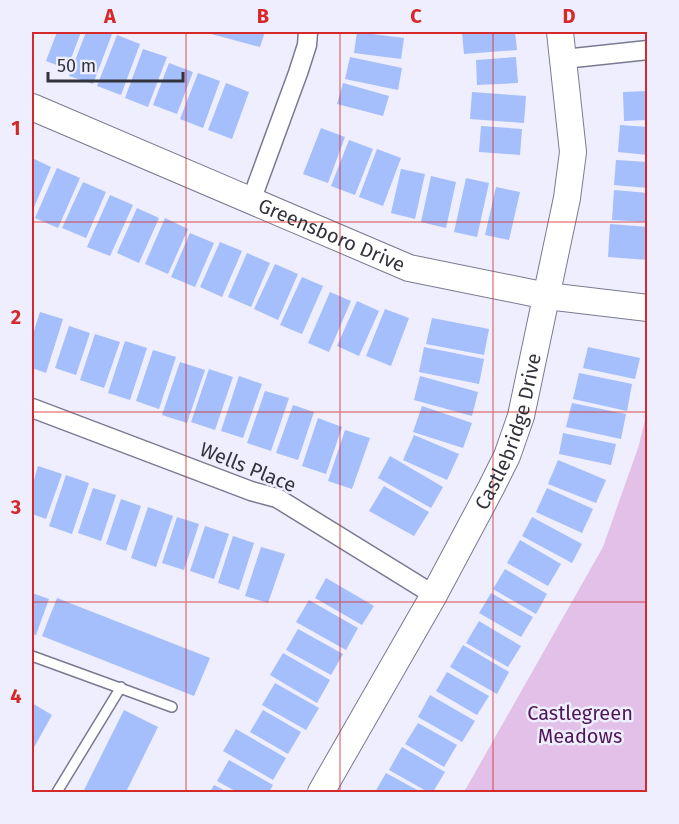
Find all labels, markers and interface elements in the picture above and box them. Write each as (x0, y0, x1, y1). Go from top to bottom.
text: A (103, 4, 117, 28)
text: B (257, 4, 269, 28)
text: C (410, 4, 422, 28)
text: D (562, 4, 576, 28)
scale bar (48, 45, 183, 83)
text: 50 m (57, 55, 96, 77)
text: 1 (11, 116, 21, 140)
street label: Greensboro Drive (255, 193, 409, 277)
text: 2 (11, 305, 21, 329)
street label: Castlebridge Drive (470, 351, 546, 514)
street label: Wells Place (196, 437, 300, 497)
text: 3 (10, 495, 21, 519)
text: 4 (10, 684, 22, 708)
park label: Castlegreen Meadows (527, 701, 633, 748)

